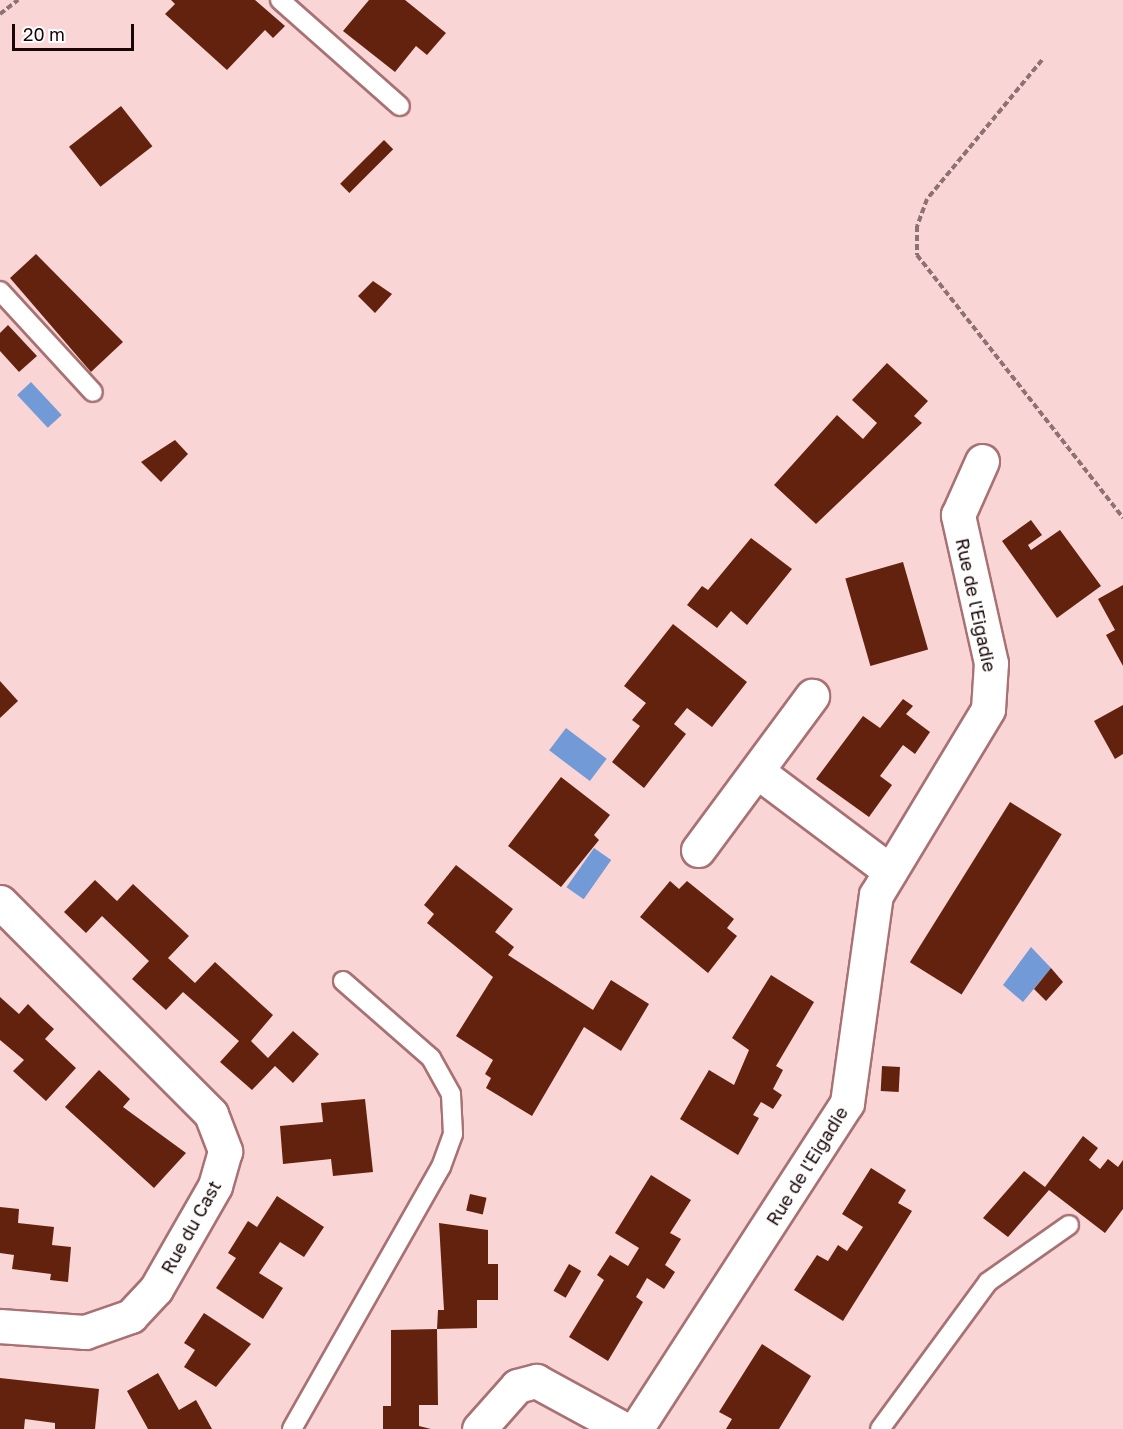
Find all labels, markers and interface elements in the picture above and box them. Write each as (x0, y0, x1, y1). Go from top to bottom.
scale bar (15, 12, 136, 50)
text: 20 m (23, 23, 65, 45)
street label: Rue de l'Eigadie (951, 536, 1001, 674)
street label: Rue de l'Eigadie (762, 1103, 852, 1229)
street label: Rue du Cast (157, 1177, 225, 1277)

